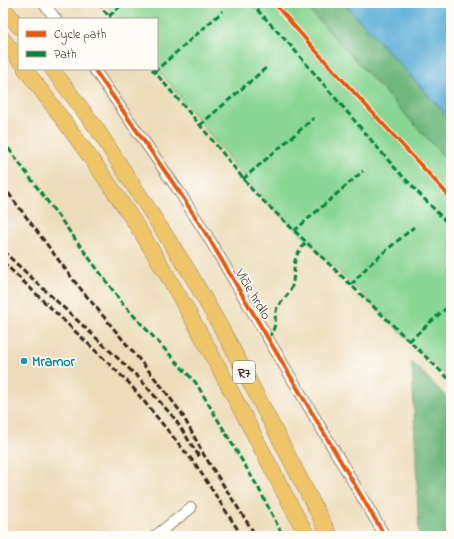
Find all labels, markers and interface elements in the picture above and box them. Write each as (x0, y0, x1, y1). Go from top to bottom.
legend (18, 18, 158, 70)
text: Cycle path (54, 26, 106, 45)
text: Path (54, 46, 77, 64)
street label: Vlčie hrdlo (229, 265, 276, 324)
place label: Mramor (32, 352, 76, 373)
marker: Mramor (19, 356, 29, 366)
road number: R7 (233, 361, 255, 383)

